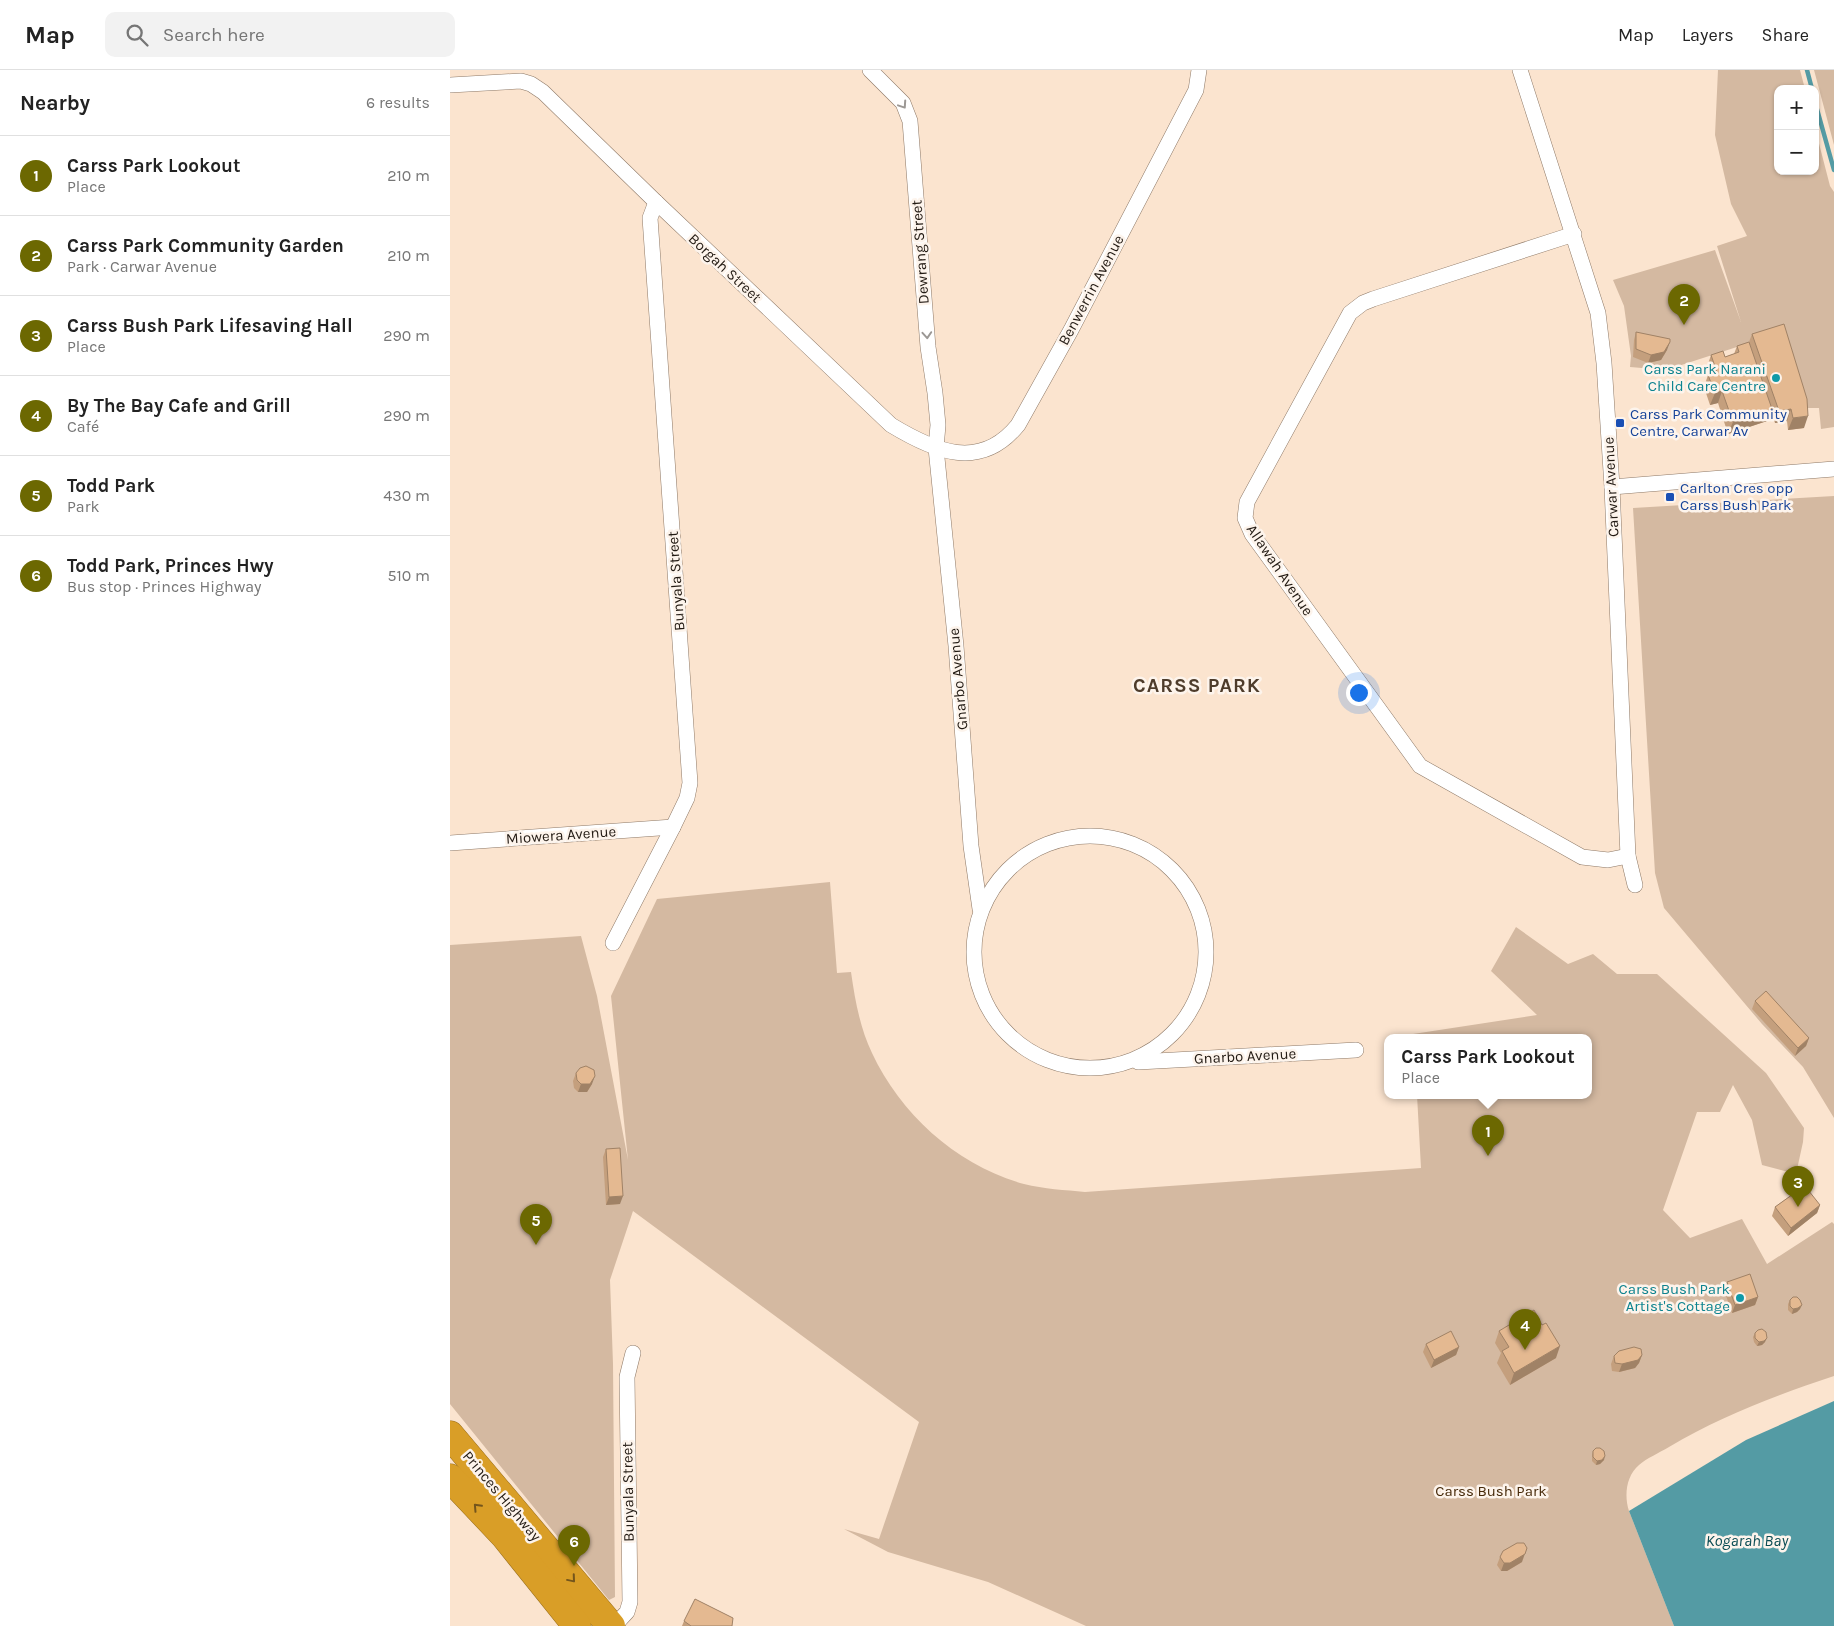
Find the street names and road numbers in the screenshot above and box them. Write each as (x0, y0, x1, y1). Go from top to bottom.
street label: Dewrang Street (907, 199, 933, 305)
street label: Borgah Street (685, 230, 765, 307)
street label: Benwerrin Avenue (1054, 232, 1128, 348)
street label: Carwar Avenue (1599, 436, 1623, 538)
street label: Allawah Avenue (1243, 521, 1317, 619)
street label: Bunyala Street (664, 530, 688, 631)
street label: Gnarbo Avenue (945, 627, 971, 731)
street label: Miowera Avenue (505, 822, 617, 848)
street label: Gnarbo Avenue (1193, 1044, 1297, 1068)
street label: Bunyala Street (618, 1442, 638, 1542)
street label: Princes Highway (459, 1447, 545, 1545)

